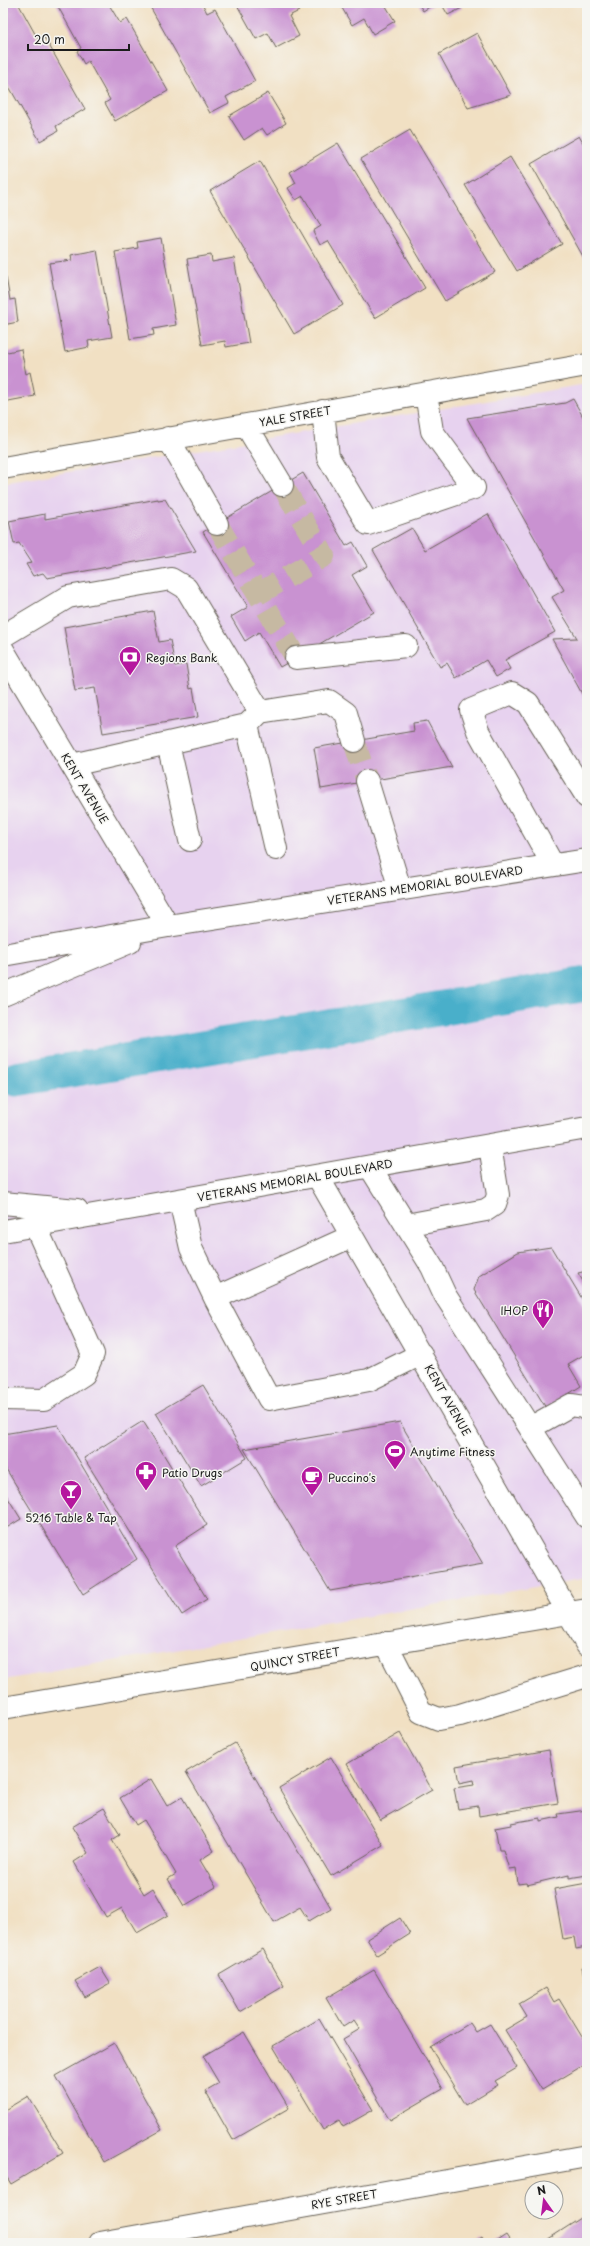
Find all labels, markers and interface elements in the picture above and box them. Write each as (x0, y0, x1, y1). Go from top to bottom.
scale bar (28, 26, 129, 52)
text: 20 m (34, 30, 65, 48)
street label: YALE STREET (258, 401, 333, 431)
bank icon: Regions Bank (117, 644, 143, 677)
place label: Regions Bank (146, 649, 218, 666)
street label: KENT AVENUE (57, 749, 113, 827)
street label: VETERANS MEMORIAL BOULEVARD (326, 861, 524, 909)
street label: VETERANS MEMORIAL BOULEVARD (196, 1154, 394, 1206)
restaurant icon: IHOP (530, 1297, 556, 1330)
place label: IHOP (500, 1302, 528, 1319)
street label: KENT AVENUE (421, 1361, 475, 1439)
sports icon: Anytime Fitness (382, 1438, 408, 1471)
place label: Anytime Fitness (410, 1443, 495, 1460)
pharmacy icon: Patio Drugs (133, 1459, 159, 1492)
place label: Patio Drugs (162, 1464, 222, 1481)
cafe icon: Puccino's (299, 1464, 325, 1497)
place label: Puccino's (328, 1469, 376, 1486)
bar icon: 5216 Table & Tap (58, 1478, 84, 1511)
place label: 5216 Table & Tap (25, 1509, 117, 1526)
street label: QUINCY STREET (249, 1643, 342, 1675)
north arrow (524, 2180, 564, 2220)
text: N (535, 2180, 548, 2199)
street label: RYE STREET (309, 2185, 379, 2213)

